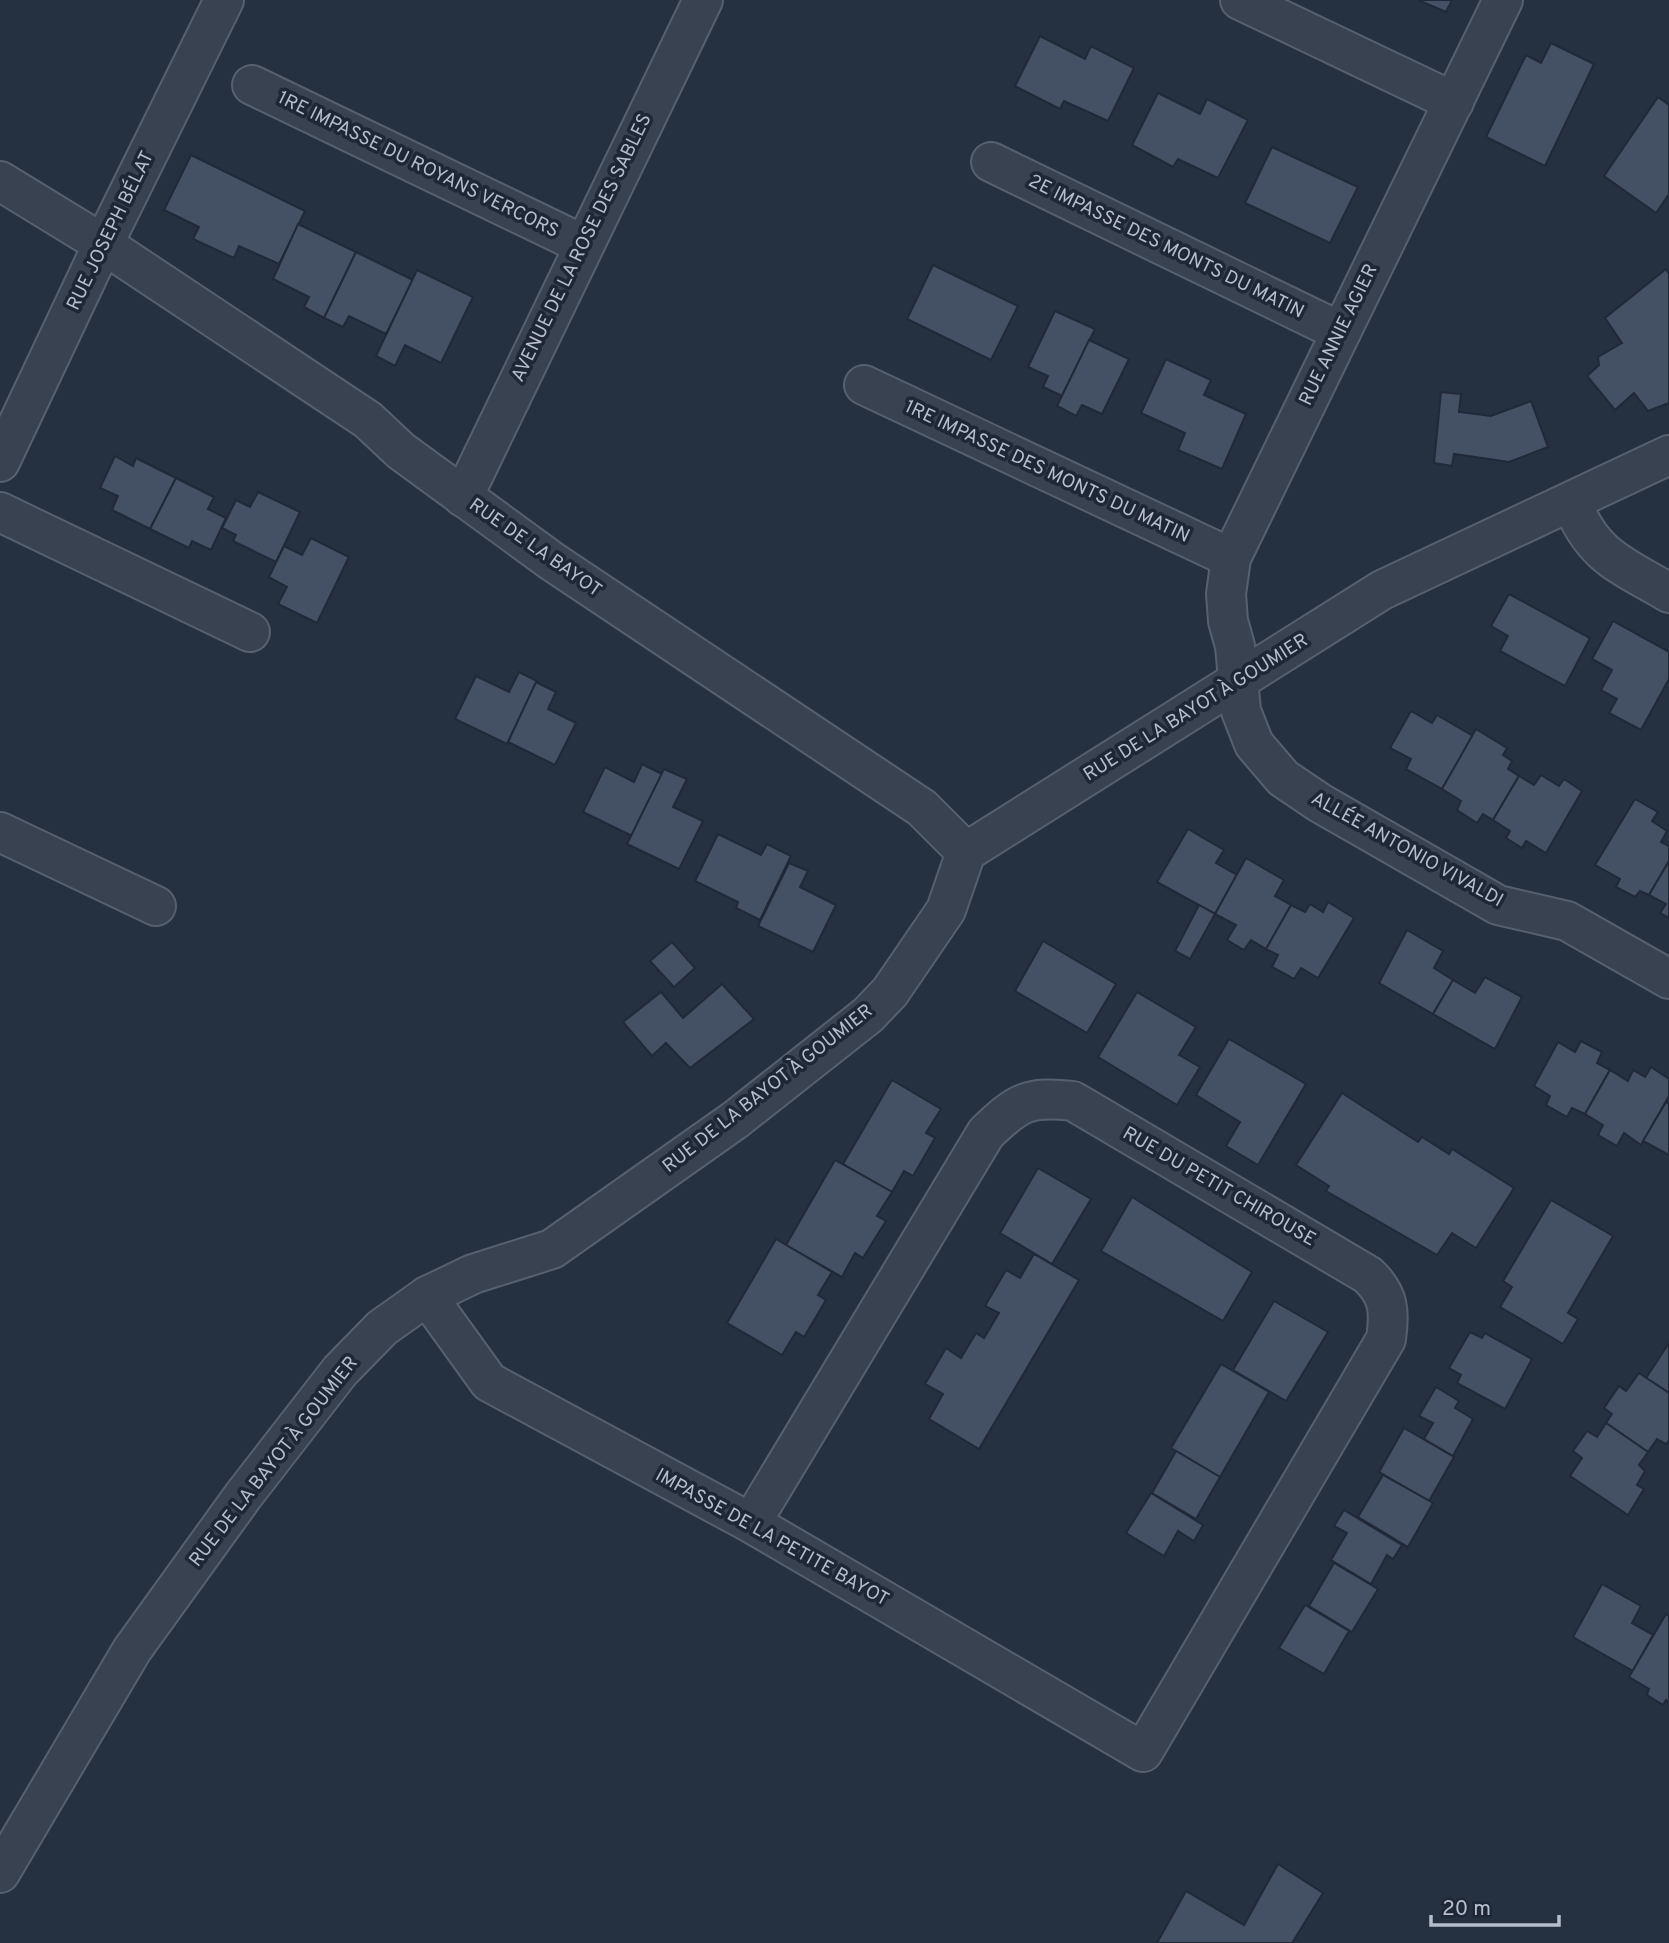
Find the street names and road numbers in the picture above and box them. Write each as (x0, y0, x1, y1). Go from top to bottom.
street label: 1RE IMPASSE DU ROYANS VERCORS (273, 86, 563, 244)
street label: AVENUE DE LA ROSE DES SABLES (506, 110, 658, 386)
street label: RUE JOSEPH BÉLAT (61, 147, 160, 315)
street label: 2E IMPASSE DES MONTS DU MATIN (1024, 170, 1308, 324)
street label: RUE ANNIE AGIER (1294, 260, 1384, 410)
street label: 1RE IMPASSE DES MONTS DU MATIN (901, 395, 1193, 549)
street label: RUE DE LA BAYOT (464, 493, 606, 603)
street label: RUE DE LA BAYOT À GOUMIER (1079, 628, 1313, 787)
street label: ALLÉE ANTONIO VIVALDI (1307, 786, 1508, 913)
street label: RUE DE LA BAYOT À GOUMIER (657, 999, 878, 1179)
street label: RUE DU PETIT CHIROUSE (1118, 1122, 1320, 1252)
street label: RUE DE LA BAYOT À GOUMIER (184, 1351, 364, 1572)
street label: IMPASSE DE LA PETITE BAYOT (651, 1464, 893, 1612)

